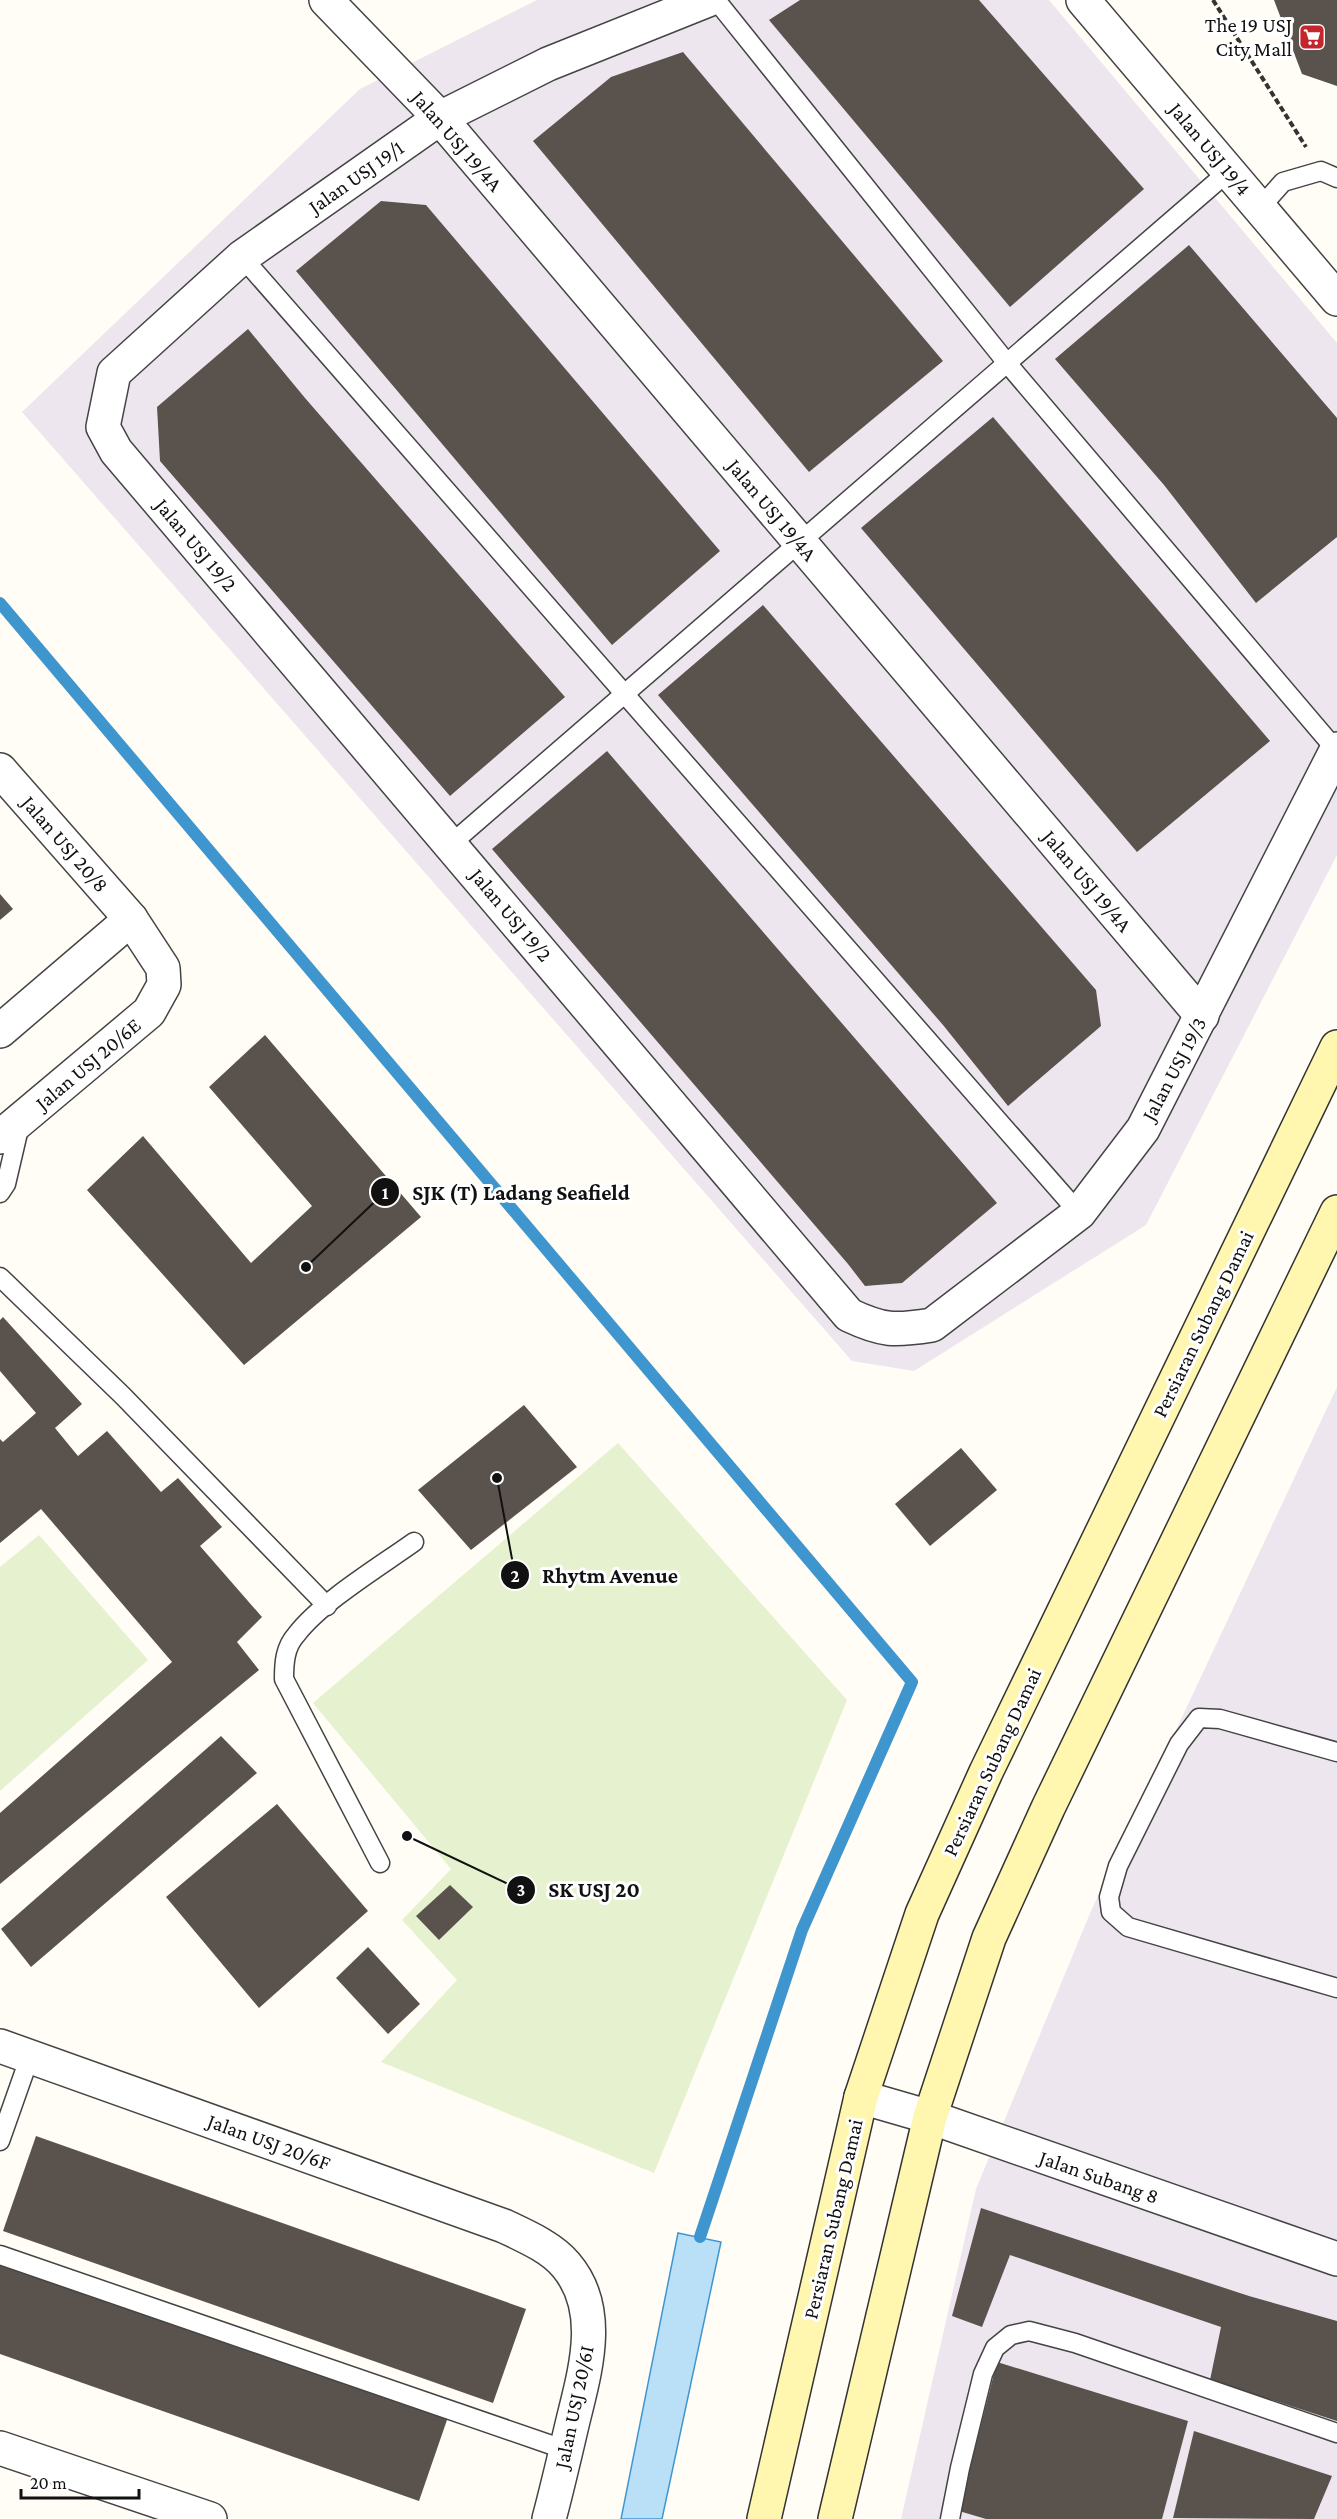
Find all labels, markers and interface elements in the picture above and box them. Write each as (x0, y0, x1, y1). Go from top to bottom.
place label: The 19 USJ City Mall (1205, 13, 1292, 61)
supermarket icon: The 19 USJ City Mall (1297, 22, 1327, 52)
street label: Jalan USJ 19/4A (405, 84, 507, 196)
street label: Jalan USJ 19/4 (1163, 96, 1256, 200)
street label: Jalan USJ 19/1 (302, 135, 408, 220)
street label: Jalan USJ 19/4A (721, 453, 822, 566)
street label: Jalan USJ 19/2 (149, 492, 242, 596)
street label: Jalan USJ 20/8 (15, 789, 113, 897)
street label: Jalan USJ 19/4A (1036, 824, 1137, 937)
street label: Jalan USJ 19/2 (464, 862, 557, 966)
street label: Jalan USJ 20/6E (29, 1013, 146, 1116)
street label: Jalan USJ 19/3 (1136, 1013, 1211, 1127)
callout: SJK (T) Ladang Seafield (370, 1172, 642, 1212)
text: SJK (T) Ladang Seafield (412, 1180, 630, 1206)
text: 1 (382, 1183, 389, 1203)
street label: Persiaran Subang Damai (1147, 1226, 1259, 1421)
callout: Rhytm Avenue (500, 1555, 690, 1595)
text: Rhytm Avenue (542, 1563, 678, 1588)
text: 2 (510, 1566, 520, 1586)
street label: Persiaran Subang Damai (938, 1664, 1046, 1860)
callout: SK USJ 20 (506, 1870, 652, 1910)
text: SK USJ 20 (548, 1877, 640, 1902)
text: 3 (517, 1880, 525, 1900)
street label: Jalan USJ 20/6F (202, 2108, 334, 2176)
street label: Persiaran Subang Damai (798, 2116, 868, 2321)
street label: Jalan Subang 8 (1034, 2145, 1162, 2209)
street label: Jalan USJ 20/6I (549, 2343, 599, 2473)
scale bar (21, 2462, 140, 2500)
text: 20 m (30, 2473, 67, 2493)

